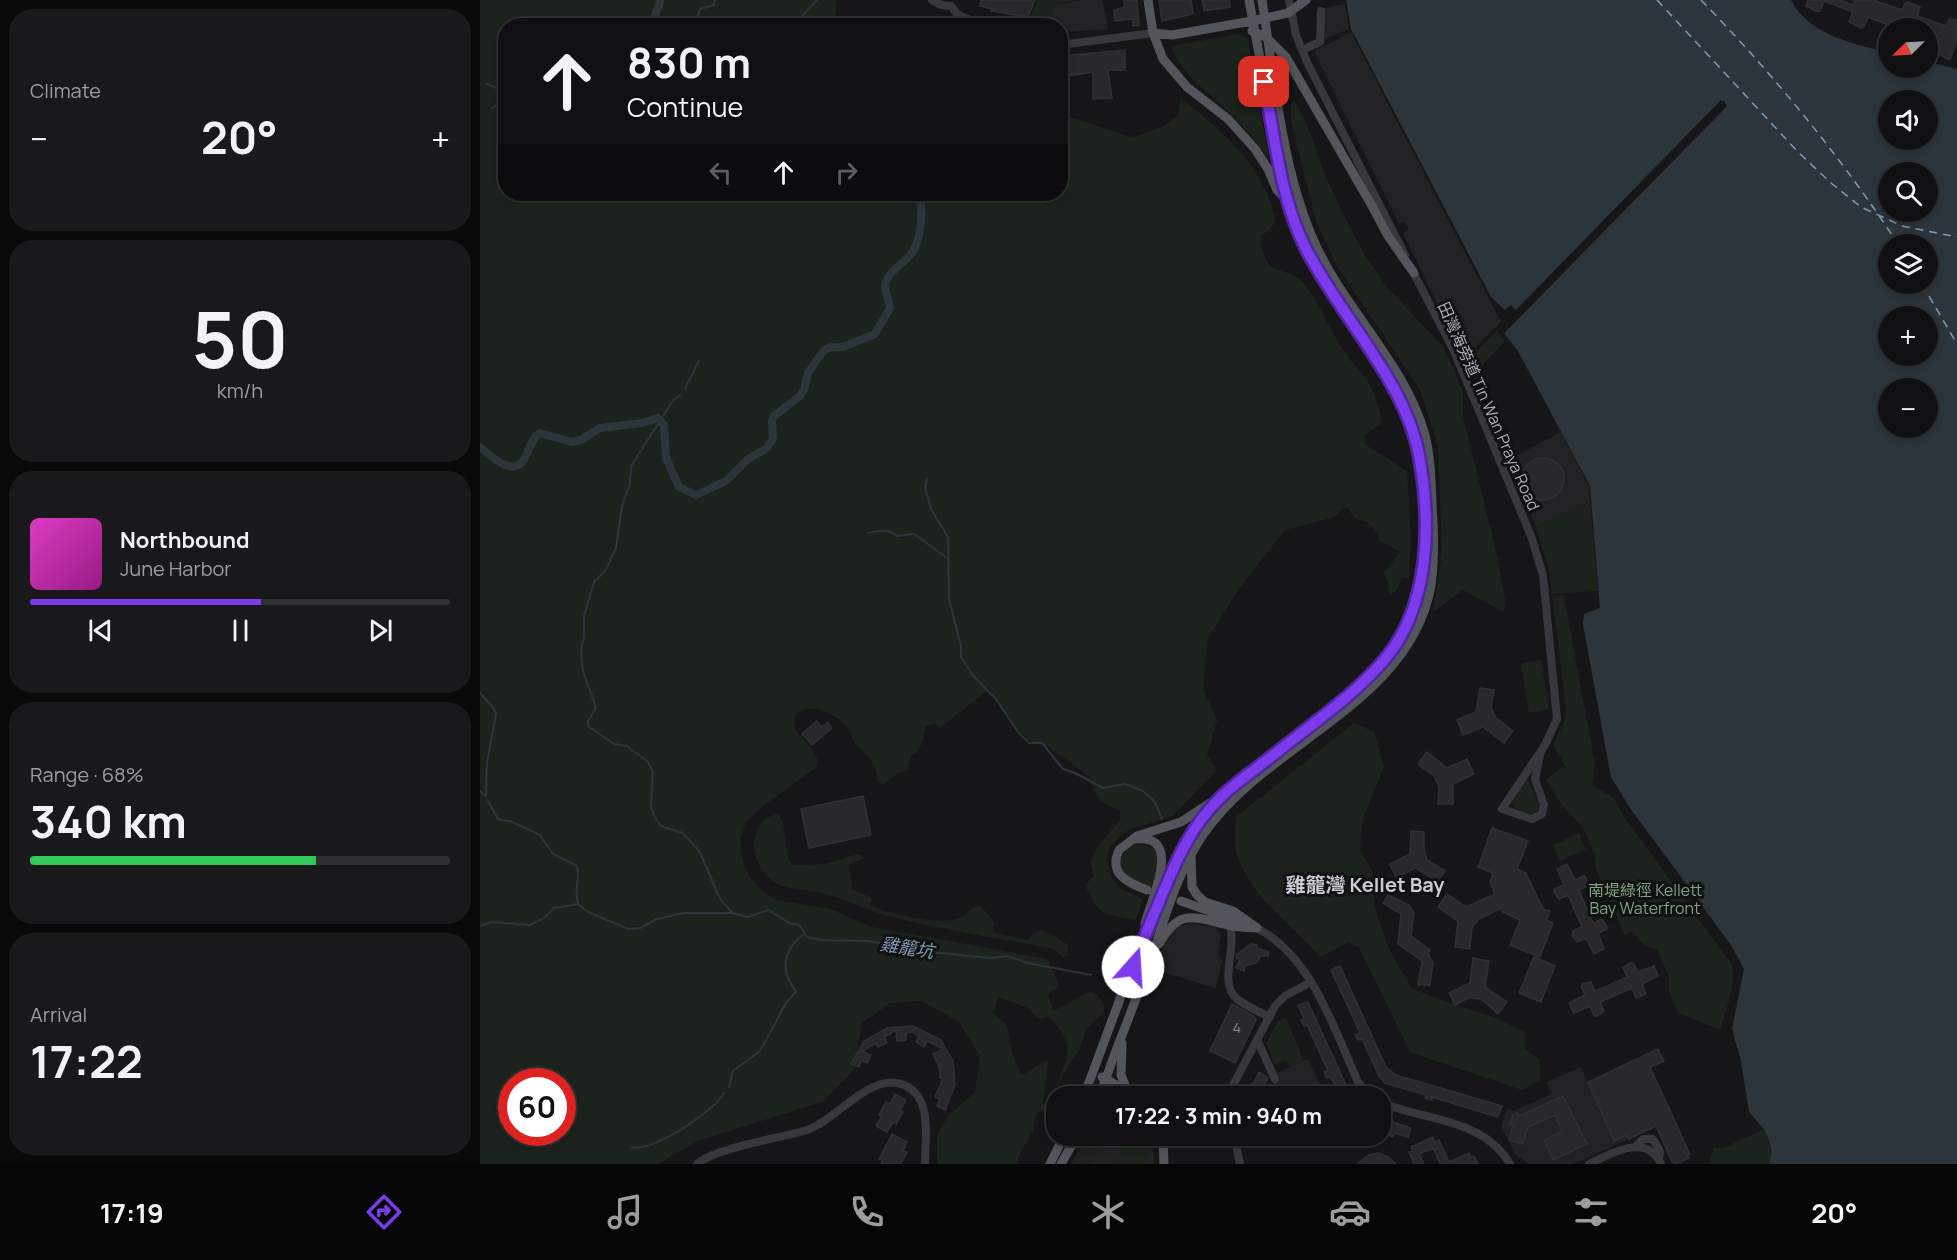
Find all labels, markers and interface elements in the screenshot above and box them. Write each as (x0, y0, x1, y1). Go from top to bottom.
north arrow (1878, 18, 1938, 78)
map controls (1878, 18, 1938, 438)
text: 830 m (627, 33, 751, 91)
icon: ahead (528, 42, 606, 120)
pin (1238, 56, 1289, 107)
icon: arrive (1247, 65, 1280, 98)
text: Climate (30, 77, 101, 104)
text: Continue (627, 88, 743, 125)
button: sound (1878, 90, 1938, 150)
text: 20° (201, 106, 278, 168)
text: − (30, 116, 48, 161)
text: + (431, 116, 450, 161)
icon: left (704, 156, 737, 189)
icon: ahead (767, 156, 800, 189)
icon: right (830, 156, 863, 189)
button: search (1878, 162, 1938, 222)
button: layers (1878, 234, 1938, 294)
text: 50 (191, 285, 289, 391)
street label: 田灣海旁道 Tin Wan Praya Road (1433, 298, 1545, 514)
button: + (1878, 306, 1938, 366)
text: km/h (217, 377, 263, 404)
button: − (1878, 378, 1938, 438)
text: Northbound (120, 525, 250, 555)
text: June Harbor (120, 555, 232, 582)
icon: previous (84, 614, 117, 647)
icon: pause (224, 614, 257, 647)
icon: next (364, 614, 397, 647)
text: Range · 68% (30, 761, 144, 788)
text: 340 km (30, 790, 187, 852)
district label: 雞籠灣 Kellet Bay (1286, 871, 1445, 898)
park label: 南堤綠徑 Kellett Bay Waterfront (1588, 879, 1702, 919)
water label: 雞籠坑 (879, 931, 939, 964)
position arrow (1101, 935, 1165, 999)
text: Arrival (30, 1001, 87, 1028)
house number: 4 (1233, 1018, 1241, 1037)
text: 17:22 (30, 1030, 143, 1092)
speed limit sign: 60 (498, 1068, 576, 1146)
text: 17:22 · 3 min · 940 m (1115, 1101, 1322, 1131)
icon: directions (363, 1191, 405, 1233)
icon: music (604, 1191, 646, 1233)
icon: phone (846, 1191, 888, 1233)
icon: climate (1087, 1191, 1129, 1233)
icon: car (1329, 1191, 1371, 1233)
icon: filters (1570, 1191, 1612, 1233)
text: 17:19 (100, 1194, 164, 1231)
text: 20° (1811, 1194, 1857, 1231)

